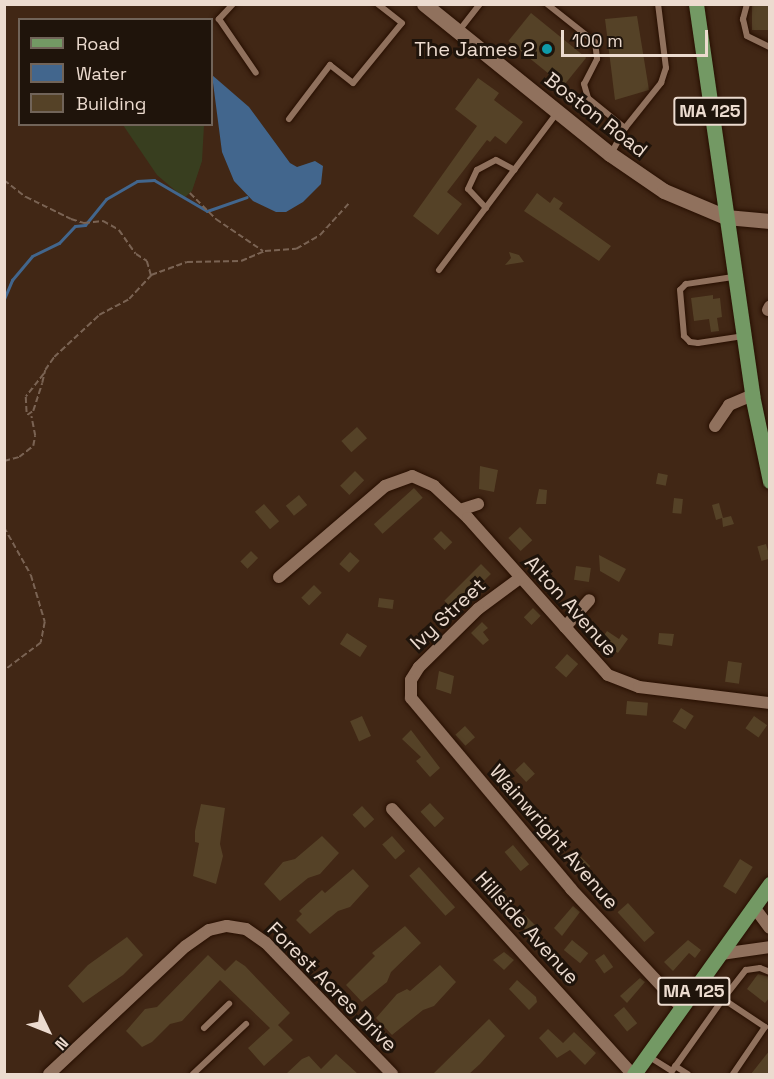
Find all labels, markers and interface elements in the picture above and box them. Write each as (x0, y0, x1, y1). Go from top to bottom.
legend (18, 18, 213, 126)
scale bar (564, 18, 711, 56)
text: 100 m (572, 29, 623, 52)
text: Road (76, 32, 120, 55)
place label: The James 2 (414, 37, 535, 61)
marker: The James 2 (540, 42, 554, 56)
text: Water (76, 62, 127, 85)
street label: Boston Road (540, 68, 652, 162)
text: Building (76, 92, 146, 115)
road number: MA 125 (672, 96, 748, 126)
street label: Alton Avenue (520, 551, 622, 661)
street label: Ivy Street (405, 573, 491, 655)
street label: Wainwright Avenue (485, 760, 623, 914)
street label: Hillside Avenue (470, 867, 584, 989)
street label: Forest Acres Drive (262, 917, 402, 1057)
road number: MA 125 (656, 976, 732, 1006)
north arrow (18, 1001, 78, 1061)
text: N (50, 1033, 73, 1055)

